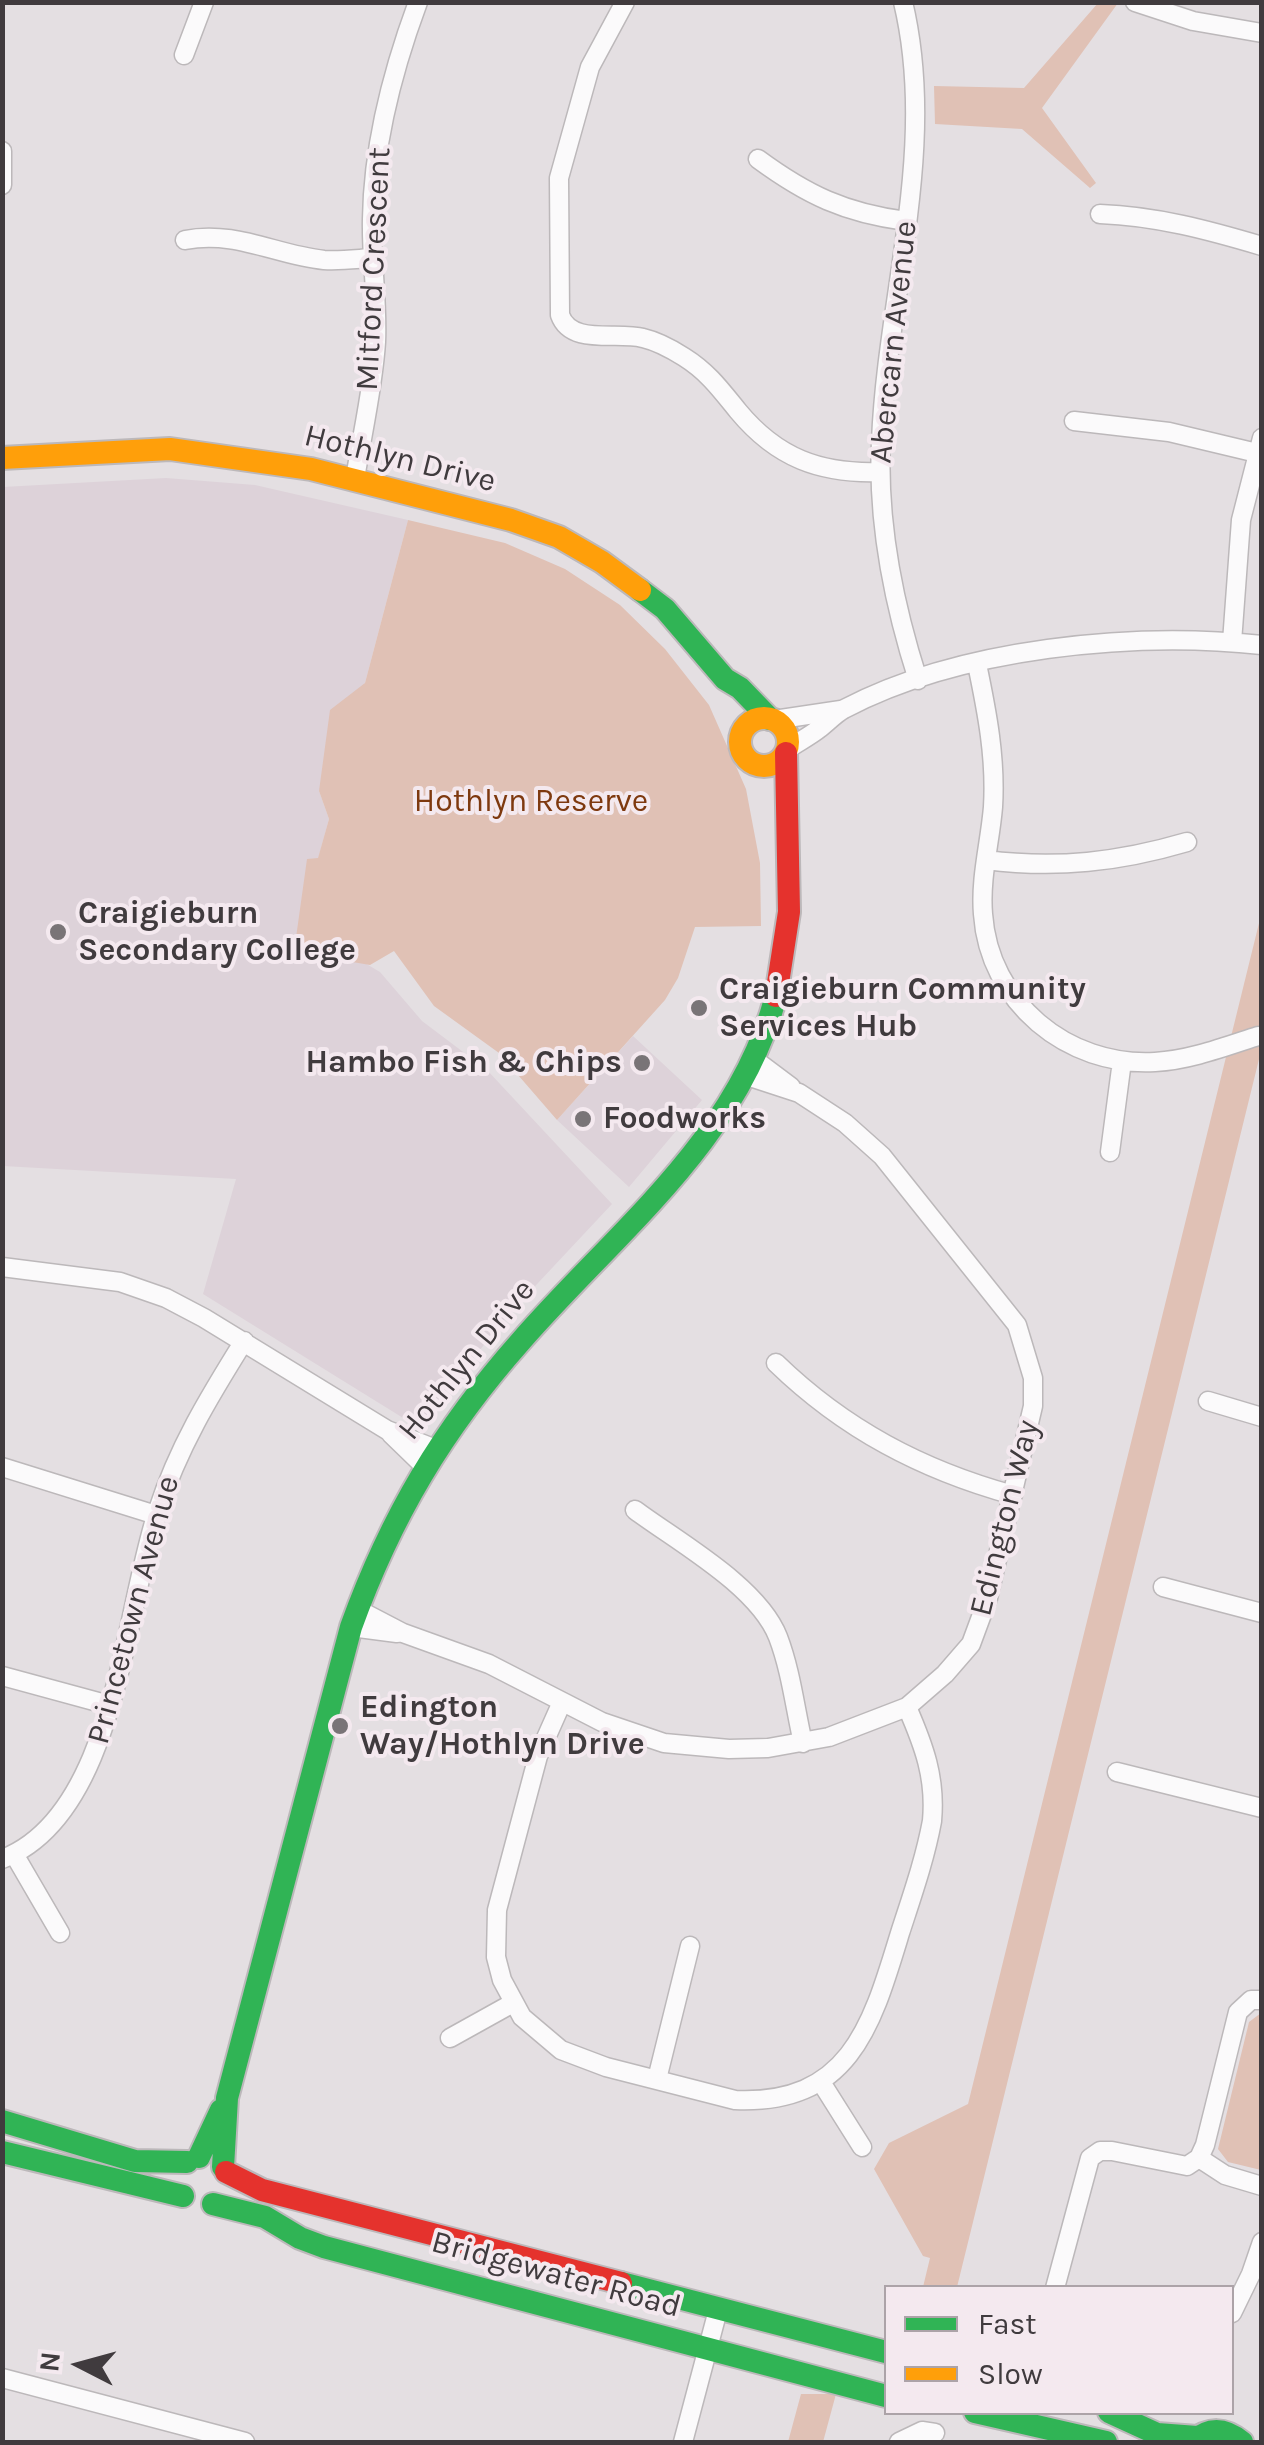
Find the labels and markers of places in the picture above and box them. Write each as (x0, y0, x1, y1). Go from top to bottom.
place label: Craigieburn Secondary College (78, 895, 356, 970)
marker: Craigieburn Secondary College (47, 921, 69, 943)
place label: Craigieburn Community Services Hub (719, 971, 1086, 1046)
marker: Craigieburn Community Services Hub (688, 997, 710, 1019)
place label: Hambo Fish & Chips (306, 1044, 622, 1082)
marker: Hambo Fish & Chips (631, 1052, 653, 1074)
place label: Foodworks (603, 1100, 766, 1138)
marker: Foodworks (572, 1108, 594, 1130)
place label: Edington Way/Hothlyn Drive (360, 1689, 645, 1764)
marker: Edington Way/Hothlyn Drive (329, 1715, 351, 1737)

